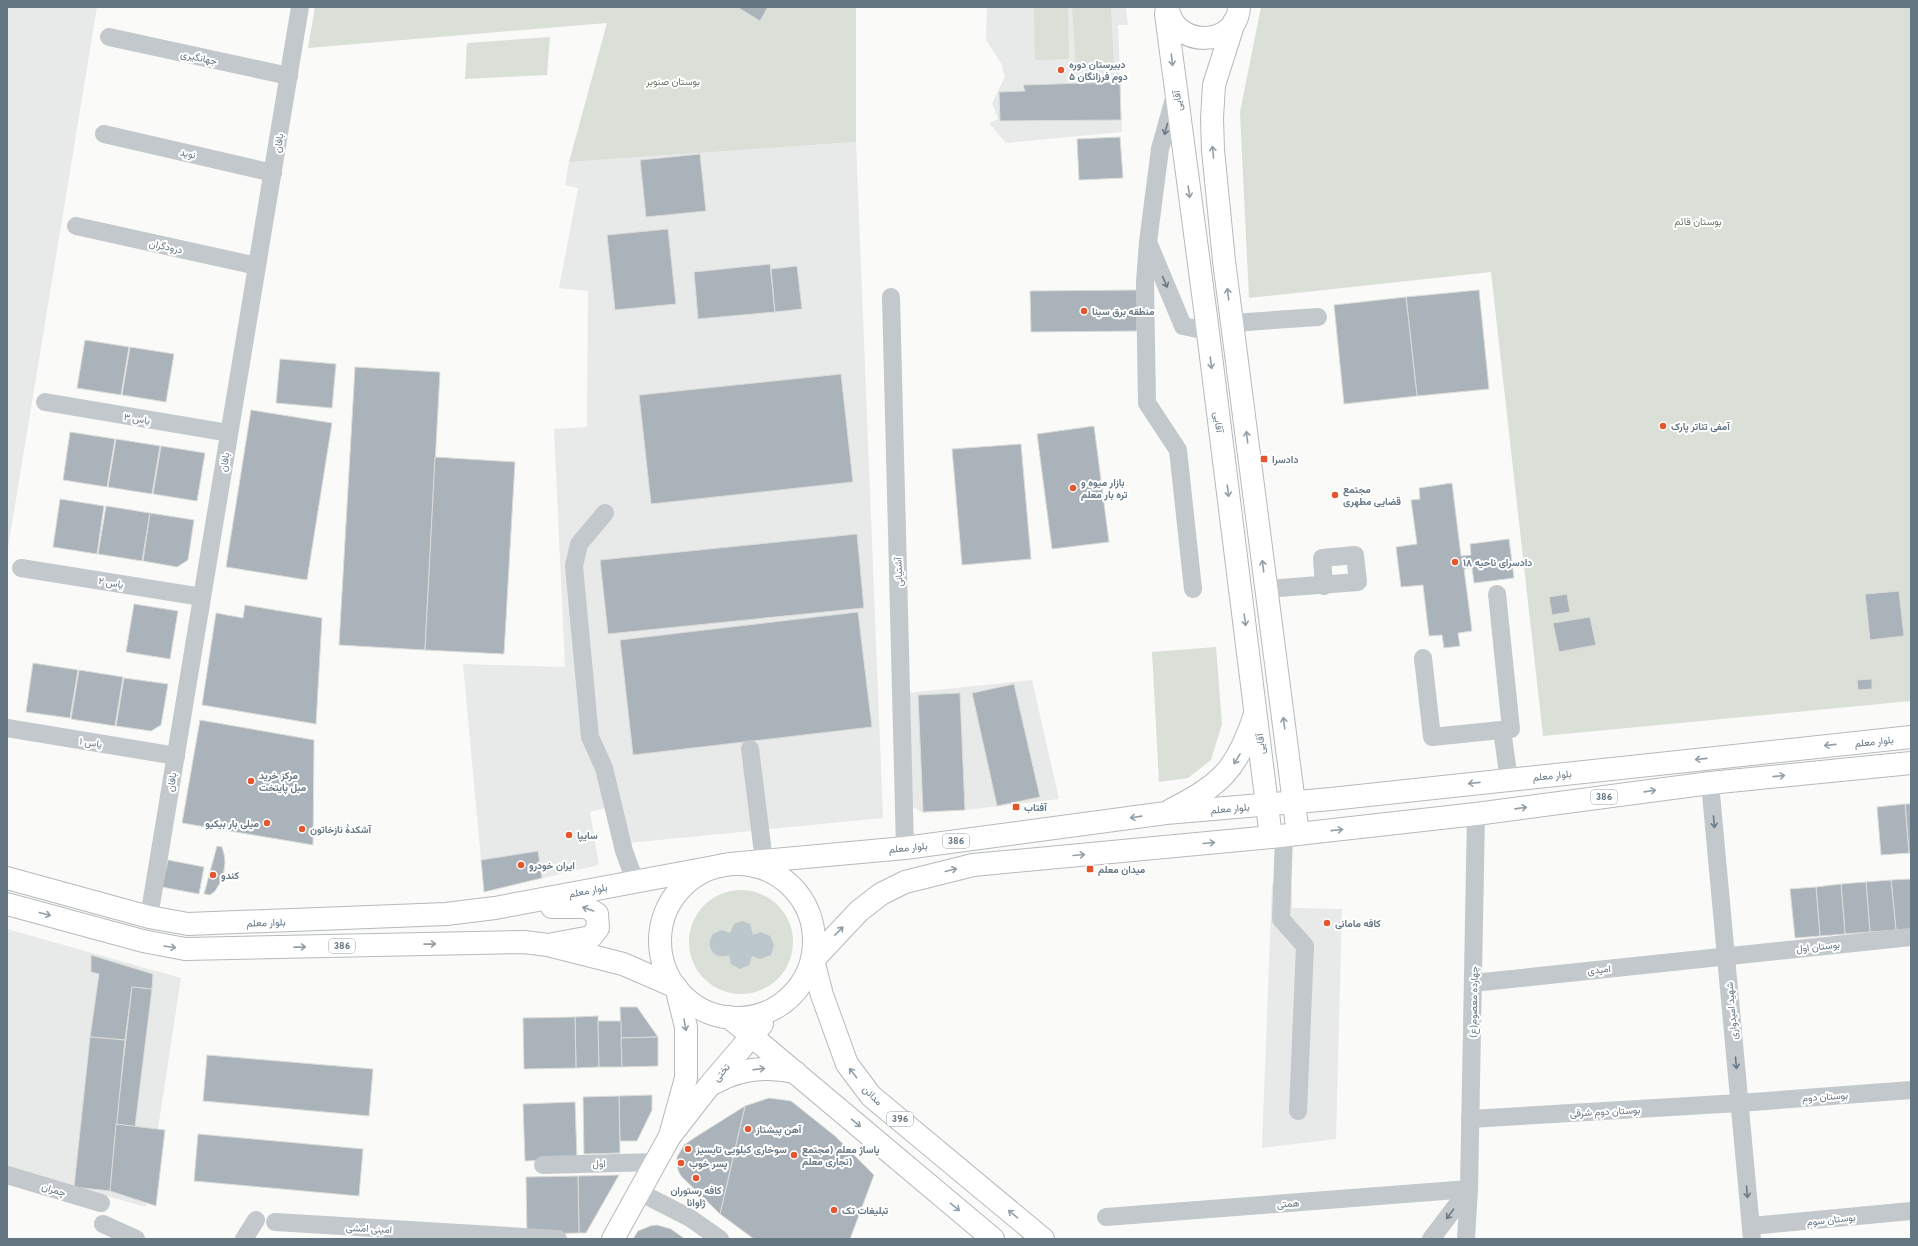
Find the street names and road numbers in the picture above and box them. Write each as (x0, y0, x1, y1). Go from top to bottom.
street label: جهانگیری (179, 48, 218, 69)
street label: آقایی (1171, 89, 1186, 112)
street label: بافان (272, 133, 287, 154)
street label: نوید (179, 146, 197, 163)
street label: درودگران (148, 238, 184, 257)
street label: یاس ۳ (123, 411, 151, 428)
street label: آقایی (1210, 411, 1225, 434)
street label: بافان (218, 452, 233, 473)
street label: آشتیانی (892, 556, 907, 587)
street label: یاس ۲ (97, 575, 124, 592)
street label: آقایی (1254, 732, 1269, 755)
street label: بلوار معلم (1854, 734, 1894, 751)
street label: یاس ۱ (78, 735, 103, 752)
street label: بلوار معلم (1532, 768, 1572, 785)
street label: بافان (165, 772, 180, 793)
road number: 386 (1591, 790, 1617, 804)
street label: بلوار معلم (1210, 801, 1250, 818)
road number: 386 (943, 834, 969, 848)
street label: بلوار معلم (888, 840, 928, 857)
street label: بلوار معلم (568, 881, 609, 902)
street label: بلوار معلم (246, 916, 286, 931)
road number: 386 (329, 939, 355, 953)
street label: بوستان اول (1796, 939, 1841, 956)
street label: امیدی (1587, 963, 1612, 978)
street label: چهارده معصوم(ع) (1467, 966, 1482, 1038)
street label: شهيد امیدواری (1723, 981, 1741, 1040)
street label: تختی (711, 1061, 734, 1085)
street label: مدائن (859, 1083, 885, 1109)
street label: بوستان دوم (1802, 1089, 1849, 1106)
street label: بوستان دوم شرقی (1570, 1104, 1641, 1121)
road number: 396 (887, 1112, 913, 1126)
street label: اول (592, 1158, 606, 1171)
street label: چمران (40, 1181, 68, 1200)
street label: همتی (1276, 1197, 1300, 1212)
street label: بوستان سوم (1806, 1211, 1856, 1230)
street label: امینی امشی (346, 1222, 392, 1237)

